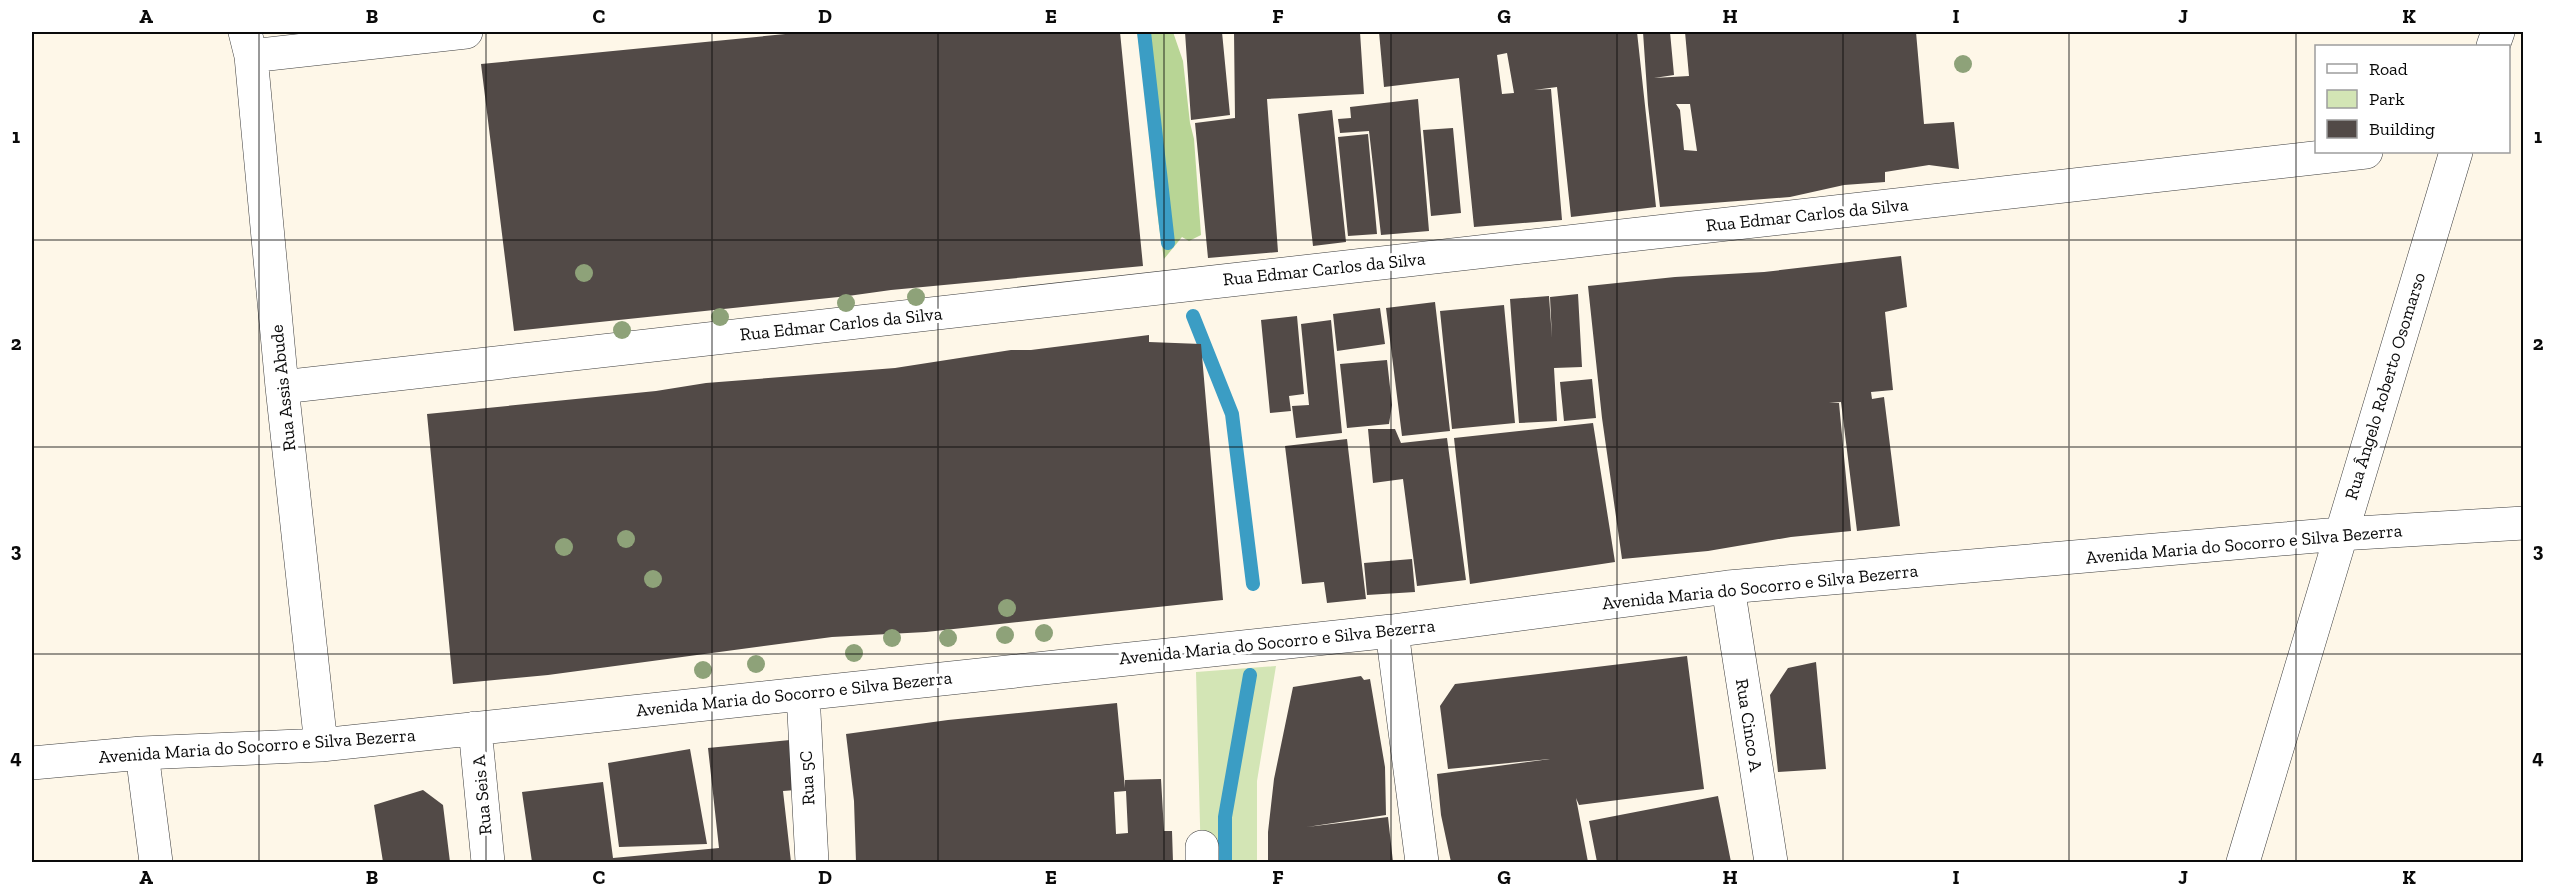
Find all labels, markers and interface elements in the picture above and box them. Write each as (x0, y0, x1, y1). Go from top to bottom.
text: A (139, 4, 153, 28)
text: B (366, 4, 378, 28)
text: C (593, 4, 606, 28)
text: D (818, 4, 832, 28)
text: E (1045, 4, 1057, 28)
text: F (1272, 4, 1284, 28)
text: G (1497, 4, 1511, 28)
text: H (1722, 4, 1738, 28)
text: I (1952, 4, 1960, 28)
text: J (2178, 4, 2188, 28)
text: K (2402, 4, 2416, 28)
legend (2315, 45, 2510, 153)
text: Road (2369, 58, 2408, 80)
text: Park (2369, 88, 2405, 110)
text: Building (2369, 118, 2435, 140)
text: 1 (12, 124, 20, 148)
text: 1 (2534, 124, 2542, 148)
street label: Rua Edmar Carlos da Silva (1705, 193, 1910, 237)
street label: Rua Edmar Carlos da Silva (1222, 247, 1427, 291)
street label: Rua Ângelo Roberto Osomarso (2340, 270, 2430, 502)
street label: Rua Edmar Carlos da Silva (739, 302, 944, 346)
street label: Rua Assis Abude (265, 324, 301, 452)
text: 2 (11, 331, 22, 355)
text: 2 (2533, 331, 2544, 355)
street label: Avenida Maria do Socorro e Silva Bezerra (2085, 519, 2403, 569)
text: 3 (11, 538, 22, 562)
text: 3 (2533, 538, 2544, 562)
street label: Avenida Maria do Socorro e Silva Bezerra (1601, 559, 1919, 615)
street label: Avenida Maria do Socorro e Silva Bezerra (1118, 614, 1436, 670)
street label: Avenida Maria do Socorro e Silva Bezerra (635, 666, 953, 722)
street label: Rua Cinco A (1731, 677, 1767, 773)
street label: Avenida Maria do Socorro e Silva Bezerra (98, 724, 416, 768)
text: 4 (10, 745, 22, 769)
text: 4 (2532, 745, 2544, 769)
street label: Rua 5C (795, 750, 819, 806)
street label: Rua Seis A (468, 754, 496, 836)
text: A (139, 865, 153, 889)
text: B (366, 865, 378, 889)
text: C (593, 865, 606, 889)
text: D (818, 865, 832, 889)
text: E (1045, 865, 1057, 889)
text: F (1272, 865, 1284, 889)
text: G (1497, 865, 1511, 889)
text: H (1722, 865, 1738, 889)
text: I (1952, 865, 1960, 889)
text: J (2178, 865, 2188, 889)
text: K (2402, 865, 2416, 889)

